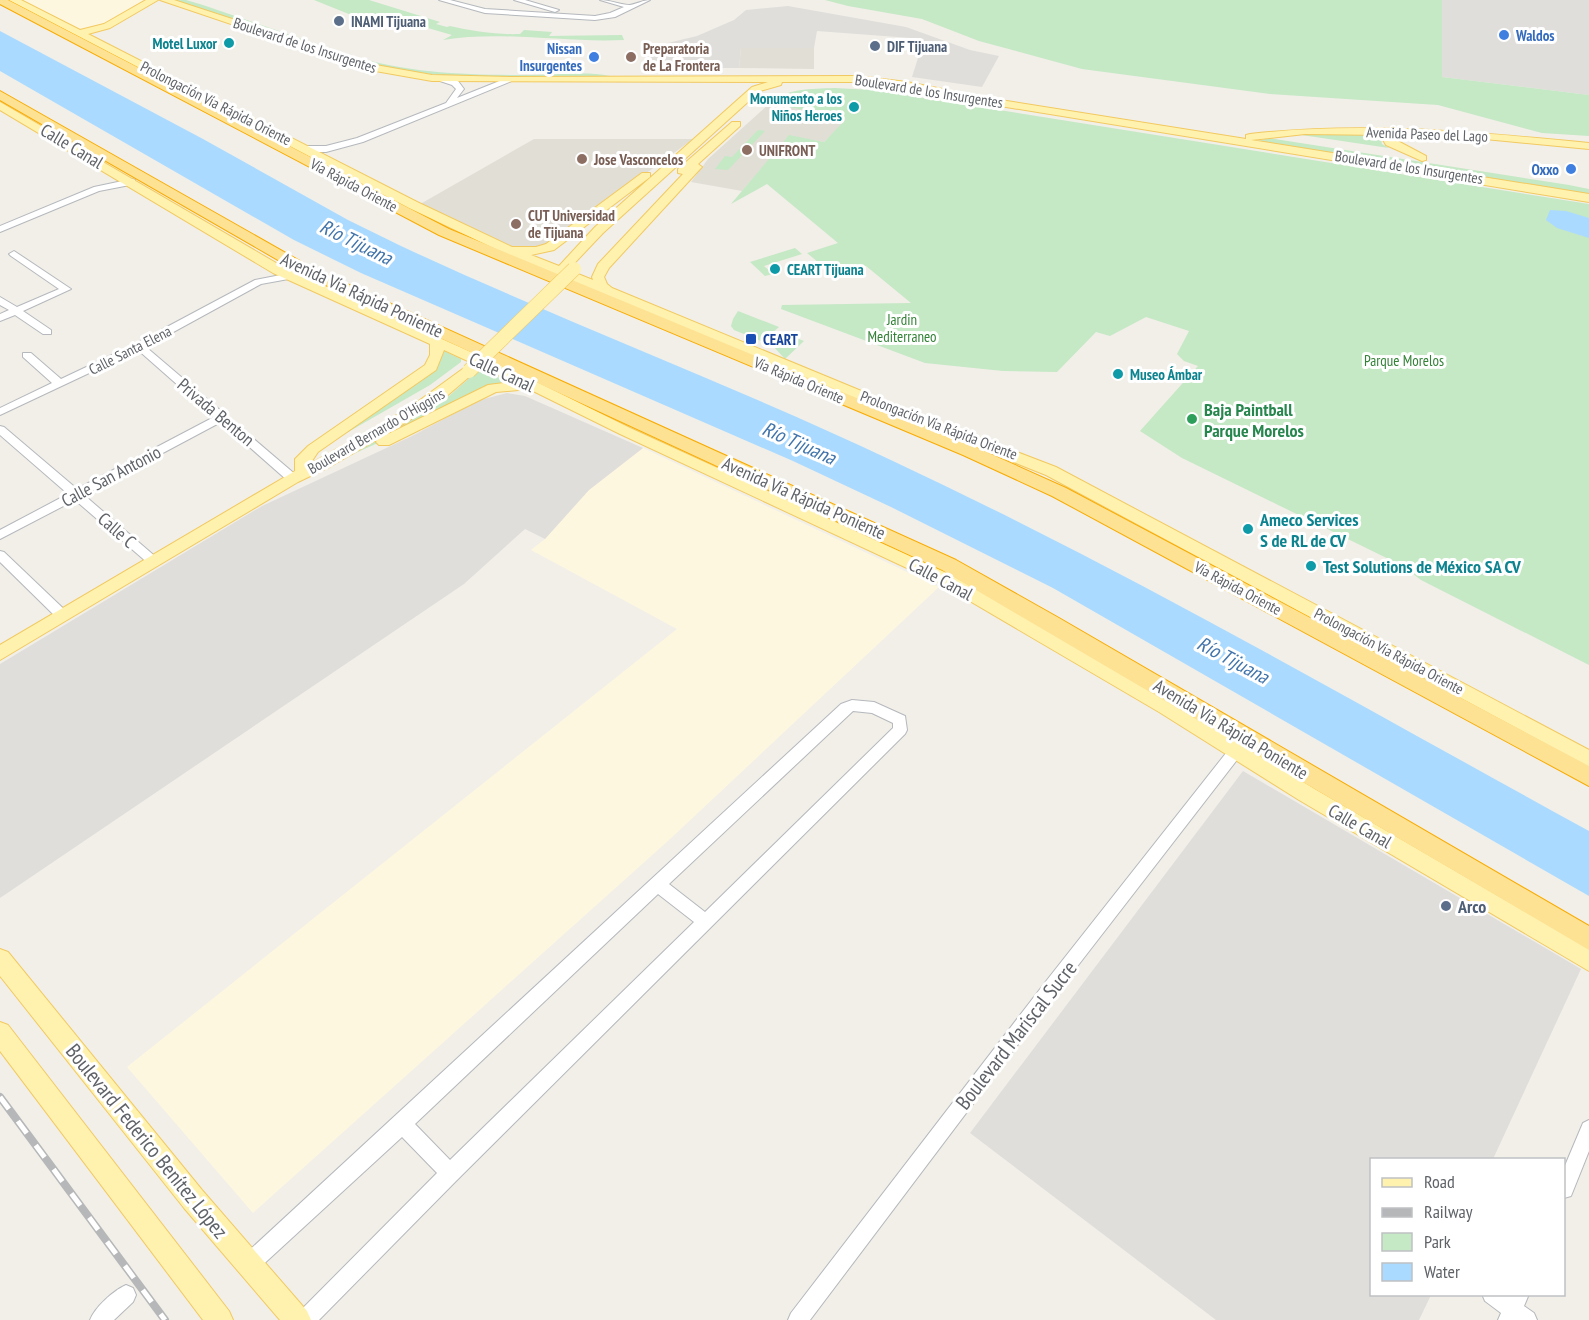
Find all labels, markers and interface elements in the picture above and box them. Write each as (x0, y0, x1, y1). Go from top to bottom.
place label: INAMI Tijuana (351, 12, 426, 31)
street label: Boulevard de los Insurgentes (231, 13, 379, 77)
marker: INAMI Tijuana (332, 14, 346, 28)
place label: Waldos (1515, 26, 1555, 45)
marker: Waldos (1497, 28, 1511, 42)
place label: Motel Luxor (152, 34, 218, 53)
marker: Motel Luxor (222, 36, 236, 50)
place label: DIF Tijuana (887, 37, 947, 56)
place label: Nissan Insurgentes (520, 39, 582, 75)
place label: Preparatoria de La Frontera (643, 39, 720, 75)
marker: DIF Tijuana (868, 39, 882, 53)
marker: Nissan Insurgentes (587, 50, 601, 64)
marker: Preparatoria de La Frontera (624, 50, 638, 64)
street label: Prolongación Vía Rápida Oriente (137, 57, 295, 149)
street label: Boulevard de los Insurgentes (854, 70, 1004, 112)
place label: Monumento a los Niños Heroes (750, 89, 842, 125)
marker: Monumento a los Niños Heroes (847, 100, 861, 114)
street label: Calle Canal (36, 118, 108, 174)
street label: Avenida Paseo del Lago (1366, 122, 1488, 146)
place label: UNIFRONT (759, 141, 815, 160)
marker: UNIFRONT (740, 143, 754, 157)
street label: Boulevard de los Insurgentes (1334, 146, 1484, 188)
place label: Jose Vasconcelos (593, 150, 683, 169)
marker: Jose Vasconcelos (575, 152, 589, 166)
street label: Vía Rápida Oriente (306, 154, 401, 216)
place label: Oxxo (1532, 160, 1559, 179)
marker: Oxxo (1564, 162, 1578, 176)
place label: CUT Universidad de Tijuana (528, 206, 615, 242)
water label: Río Tijuana (316, 213, 397, 271)
marker: CUT Universidad de Tijuana (509, 217, 523, 231)
street label: Avenida Vía Rápida Poniente (277, 247, 447, 343)
place label: CEART Tijuana (787, 260, 864, 279)
marker: CEART Tijuana (768, 262, 782, 276)
park label: Jardin Mediterraneo (867, 310, 937, 346)
street label: Calle Santa Elena (86, 321, 174, 379)
place label: CEART (763, 330, 798, 349)
marker: CEART (744, 332, 758, 346)
street label: Calle Canal (466, 347, 539, 397)
park label: Parque Morelos (1364, 351, 1444, 370)
street label: Vía Rápida Oriente (750, 352, 847, 408)
place label: Museo Ámbar (1130, 365, 1203, 384)
marker: Museo Ámbar (1111, 367, 1125, 381)
street label: Privada Benton (173, 373, 259, 451)
street label: Boulevard Bernardo O'Higgins (304, 384, 448, 478)
street label: Prolongación Vía Rápida Oriente (858, 386, 1020, 464)
place label: Baja Paintball Parque Morelos (1204, 398, 1304, 442)
marker: Baja Paintball Parque Morelos (1185, 412, 1199, 426)
water label: Río Tijuana (758, 415, 841, 471)
street label: Calle San Antonio (57, 440, 165, 512)
street label: Avenida Vía Rápida Poniente (719, 452, 889, 544)
street label: Calle C (93, 507, 141, 553)
place label: Ameco Services S de RL de CV (1259, 508, 1359, 552)
marker: Ameco Services S de RL de CV (1241, 522, 1255, 536)
street label: Calle Canal (905, 553, 978, 606)
place label: Test Solutions de México SA CV (1323, 555, 1522, 578)
street label: Vía Rápida Oriente (1190, 557, 1285, 619)
marker: Test Solutions de México SA CV (1304, 559, 1318, 573)
street label: Prolongación Vía Rápida Oriente (1311, 604, 1467, 698)
water label: Río Tijuana (1193, 630, 1274, 690)
street label: Avenida Vía Rápida Poniente (1150, 674, 1312, 784)
street label: Calle Canal (1324, 799, 1396, 854)
place label: Arco (1457, 895, 1486, 918)
marker: Arco (1439, 899, 1453, 913)
street label: Boulevard Mariscal Sucre (949, 955, 1083, 1115)
street label: Boulevard Federico Benítez López (60, 1038, 234, 1244)
legend (1370, 1158, 1565, 1296)
text: Road (1424, 1170, 1455, 1193)
text: Railway (1424, 1200, 1473, 1223)
text: Park (1424, 1230, 1451, 1253)
text: Water (1424, 1260, 1460, 1283)

